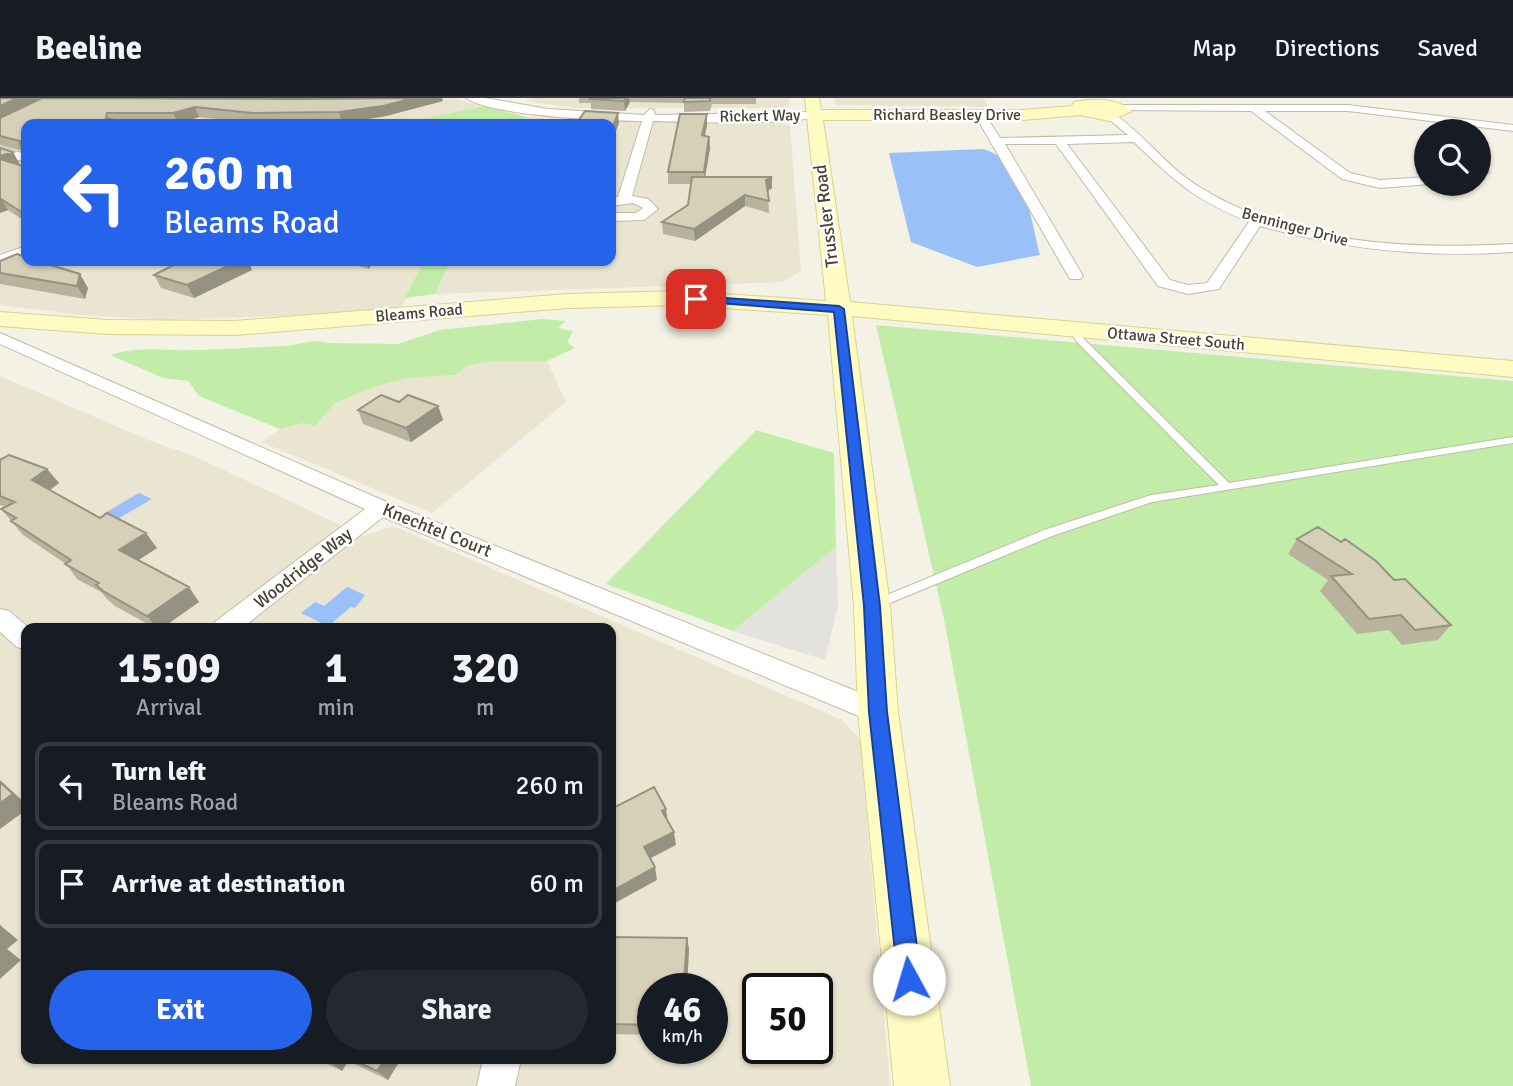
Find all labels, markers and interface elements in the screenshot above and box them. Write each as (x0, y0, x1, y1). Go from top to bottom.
text: Beeline (35, 28, 142, 69)
text: Map (1192, 33, 1237, 63)
text: Directions (1275, 33, 1380, 63)
text: Saved (1418, 33, 1478, 63)
street label: Rickert Way (719, 105, 801, 127)
street label: Richard Beasley Drive (873, 105, 1021, 125)
map controls (1414, 119, 1491, 196)
button: search (1414, 119, 1491, 196)
text: 260 m (164, 143, 294, 203)
icon: left (49, 147, 140, 238)
street label: Trussler Road (809, 163, 843, 269)
text: Bleams Road (164, 203, 340, 242)
street label: Benninger Drive (1239, 203, 1351, 251)
pin (666, 269, 726, 329)
icon: arrive (677, 280, 715, 318)
street label: Bleams Road (374, 299, 464, 327)
street label: Ottawa Street South (1106, 323, 1246, 355)
street label: Knechtel Court (379, 498, 495, 562)
street label: Woodridge Way (249, 522, 357, 613)
text: 15:09 (118, 643, 221, 694)
text: 1 (325, 643, 347, 694)
text: 320 (451, 643, 519, 694)
text: Arrival (136, 693, 202, 722)
text: min (317, 693, 355, 722)
text: m (476, 693, 494, 722)
text: Turn left (112, 756, 206, 788)
icon: left (53, 767, 91, 805)
text: 260 m (515, 770, 584, 802)
text: Bleams Road (112, 788, 238, 817)
icon: arrive (53, 865, 91, 903)
text: Arrive at destination (112, 868, 345, 900)
text: 60 m (529, 868, 584, 900)
position arrow (872, 942, 946, 1016)
button: Exit (49, 970, 312, 1050)
button: Share (326, 970, 588, 1050)
speed limit sign: 50 (742, 973, 833, 1064)
text: 46 (664, 988, 701, 1031)
text: km/h (662, 1025, 703, 1047)

